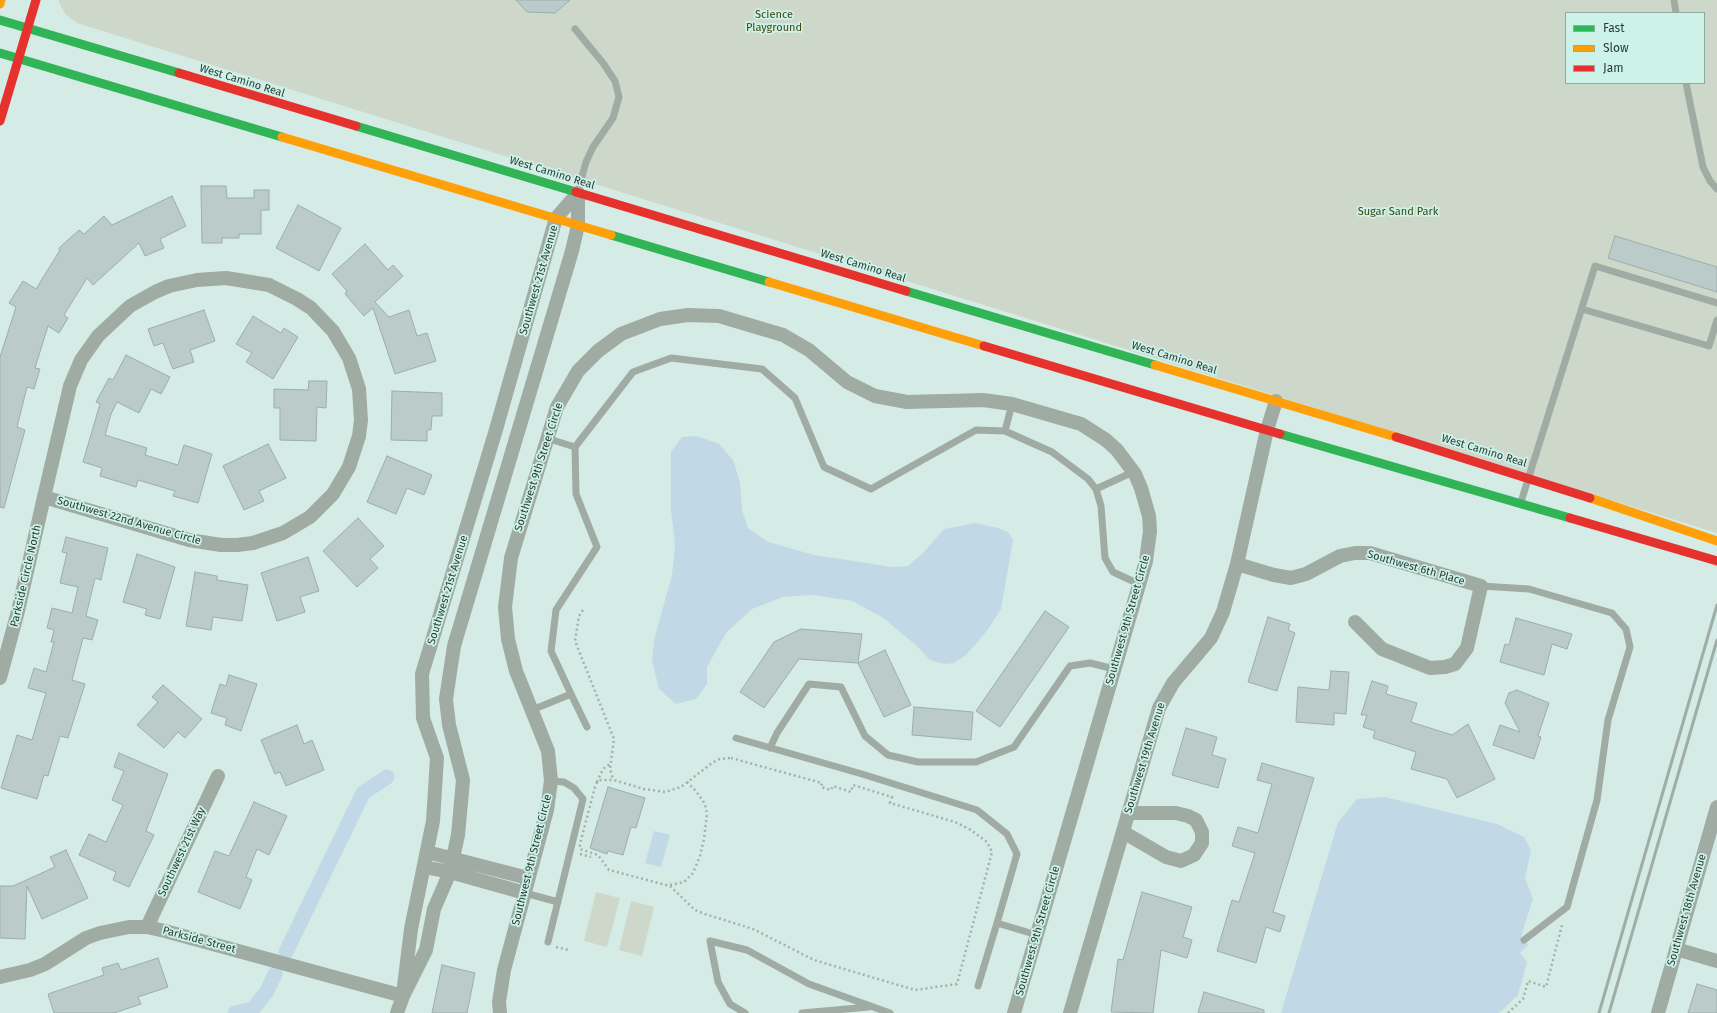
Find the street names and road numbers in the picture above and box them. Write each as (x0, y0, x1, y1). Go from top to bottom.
street label: West Camino Real (198, 62, 286, 100)
street label: West Camino Real (508, 154, 596, 192)
street label: Southwest 21st Avenue (517, 224, 561, 336)
street label: West Camino Real (819, 247, 907, 285)
street label: West Camino Real (1130, 339, 1218, 377)
street label: Southwest 9th Street Circle (512, 401, 566, 533)
street label: West Camino Real (1440, 432, 1528, 470)
street label: Southwest 22nd Avenue Circle (56, 494, 202, 548)
street label: Parkside Circle North (8, 524, 44, 628)
street label: Southwest 21st Avenue (425, 534, 471, 646)
street label: Southwest 6th Place (1366, 548, 1466, 588)
street label: Southwest 9th Street Circle (1103, 553, 1153, 687)
street label: Southwest 19th Avenue (1122, 701, 1168, 815)
street label: Southwest 9th Street Circle (509, 793, 555, 927)
street label: Southwest 21st Way (156, 805, 208, 899)
street label: Southwest 18th Avenue (1665, 853, 1709, 967)
street label: Southwest 9th Street Circle (1013, 864, 1063, 998)
street label: Parkside Street (161, 924, 237, 956)

